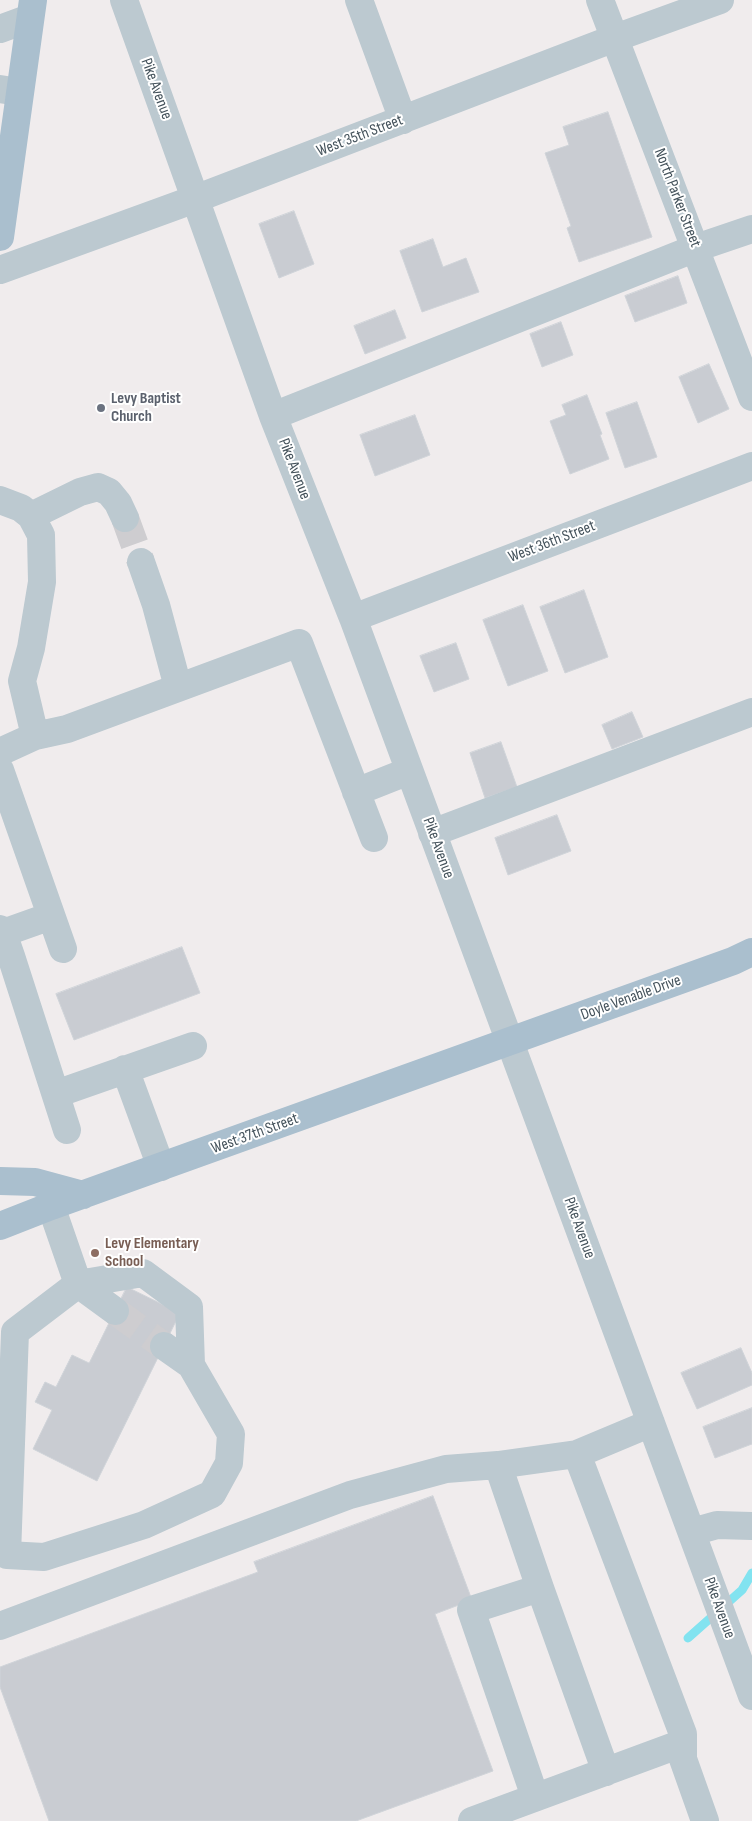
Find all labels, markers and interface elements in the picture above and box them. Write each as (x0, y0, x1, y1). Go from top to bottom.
street label: Pike Avenue (136, 56, 176, 122)
street label: West 35th Street (314, 111, 406, 161)
street label: North Parker Street (649, 146, 705, 250)
place label: Levy Baptist Church (111, 389, 181, 427)
marker: Levy Baptist Church (95, 402, 107, 414)
street label: Pike Avenue (274, 436, 314, 502)
street label: West 36th Street (506, 517, 598, 567)
street label: Pike Avenue (418, 815, 458, 881)
street label: Doyle Venable Drive (578, 971, 684, 1025)
street label: West 37th Street (209, 1109, 301, 1159)
street label: Pike Avenue (559, 1195, 599, 1261)
place label: Levy Elementary School (105, 1234, 199, 1272)
marker: Levy Elementary School (89, 1247, 101, 1259)
street label: Pike Avenue (699, 1575, 739, 1641)

